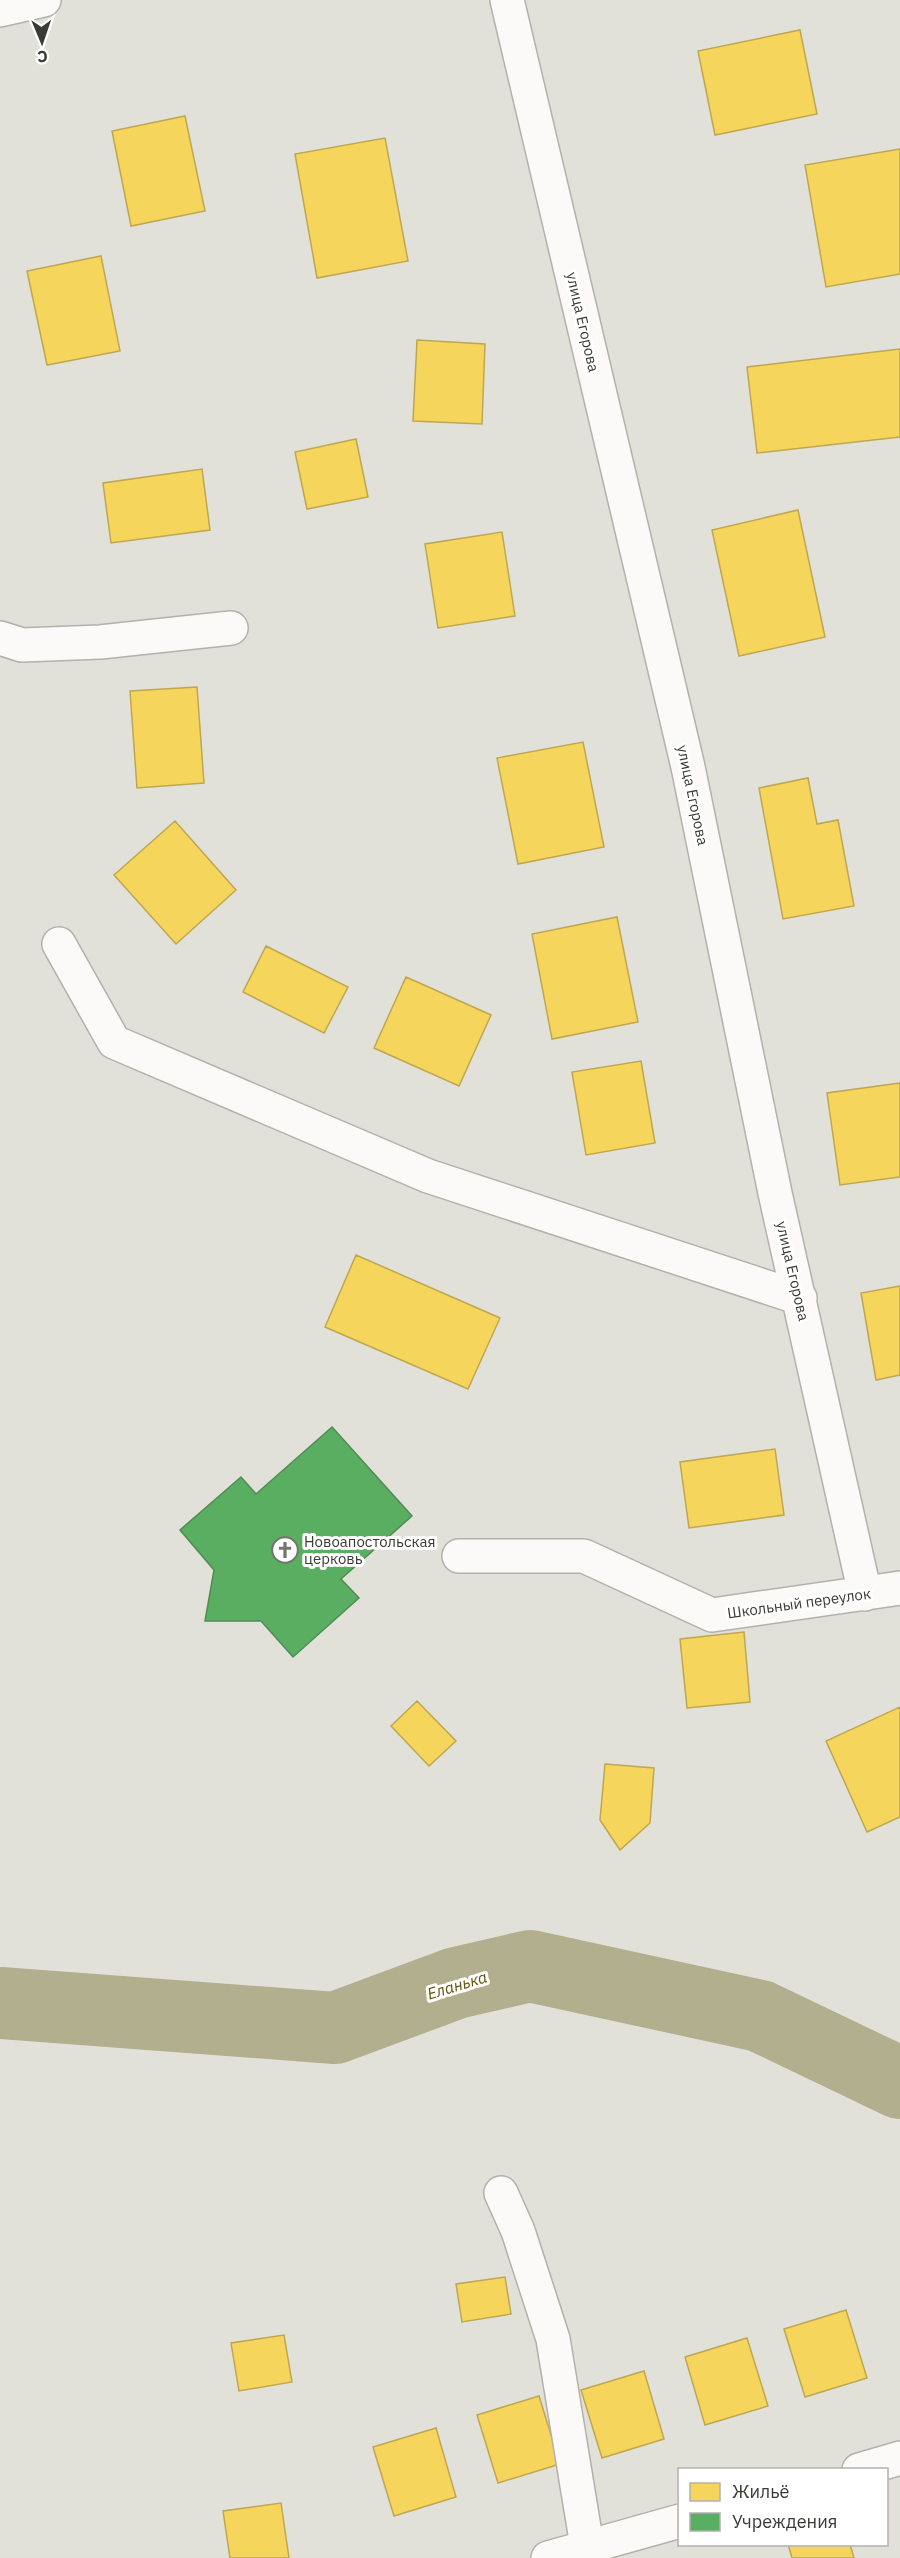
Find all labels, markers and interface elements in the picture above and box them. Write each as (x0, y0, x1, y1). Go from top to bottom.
north arrow (12, 12, 72, 72)
text: С (37, 47, 48, 67)
street label: улица Егорова (562, 270, 604, 374)
street label: улица Егорова (673, 743, 713, 847)
street label: улица Егорова (772, 1219, 814, 1323)
place label: Новоапостольская церковь (304, 1532, 436, 1568)
church icon: Новоапостольская церковь (270, 1535, 300, 1565)
street label: Школьный переулок (726, 1583, 872, 1623)
water label: Еланька (425, 1966, 489, 2004)
legend (678, 2468, 888, 2546)
text: Жильё (732, 2480, 790, 2503)
text: Учреждения (732, 2510, 837, 2533)

